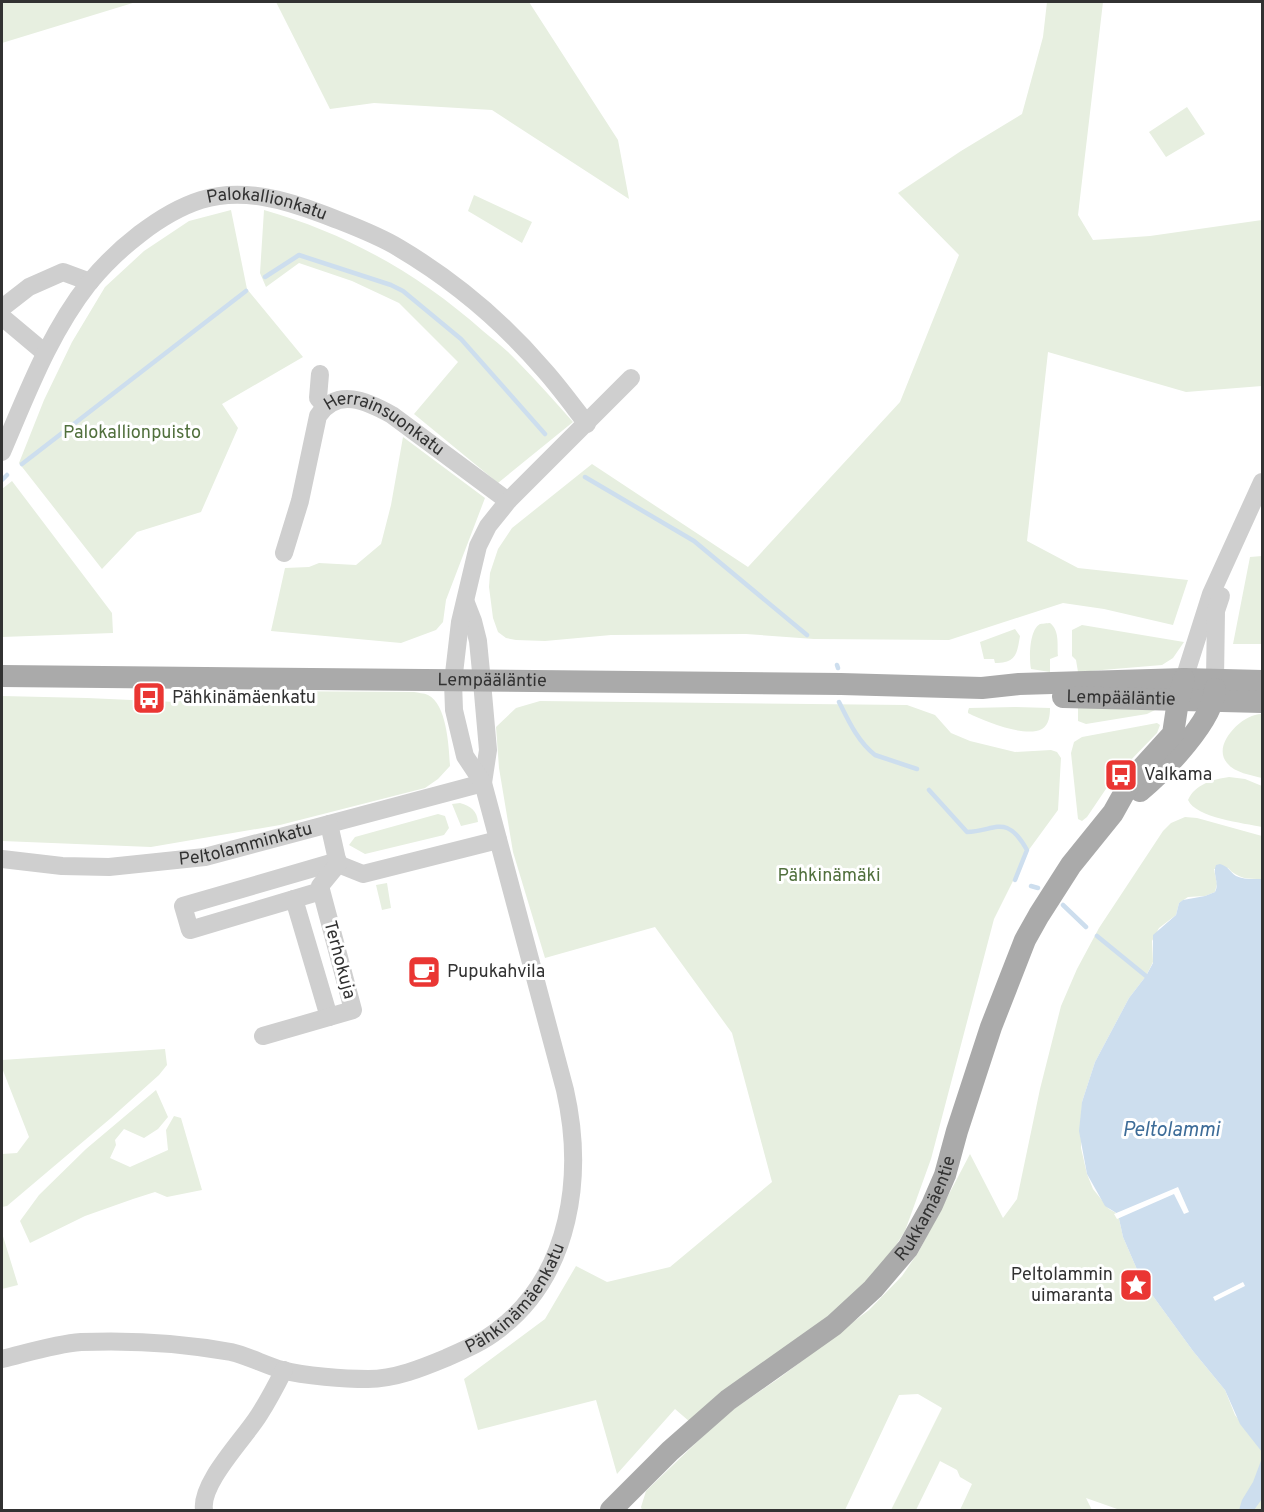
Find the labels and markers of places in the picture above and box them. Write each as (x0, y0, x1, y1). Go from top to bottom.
bus stop icon: Pähkinämäenkatu (131, 680, 167, 716)
place label: Pähkinämäenkatu (172, 687, 316, 710)
bus stop icon: Valkama (1103, 757, 1139, 793)
place label: Valkama (1144, 764, 1212, 787)
cafe icon: Pupukahvila (406, 954, 442, 990)
place label: Pupukahvila (447, 961, 545, 984)
place label: Peltolammin uimaranta (1011, 1264, 1113, 1308)
place icon: Peltolammin uimaranta (1118, 1267, 1154, 1303)

